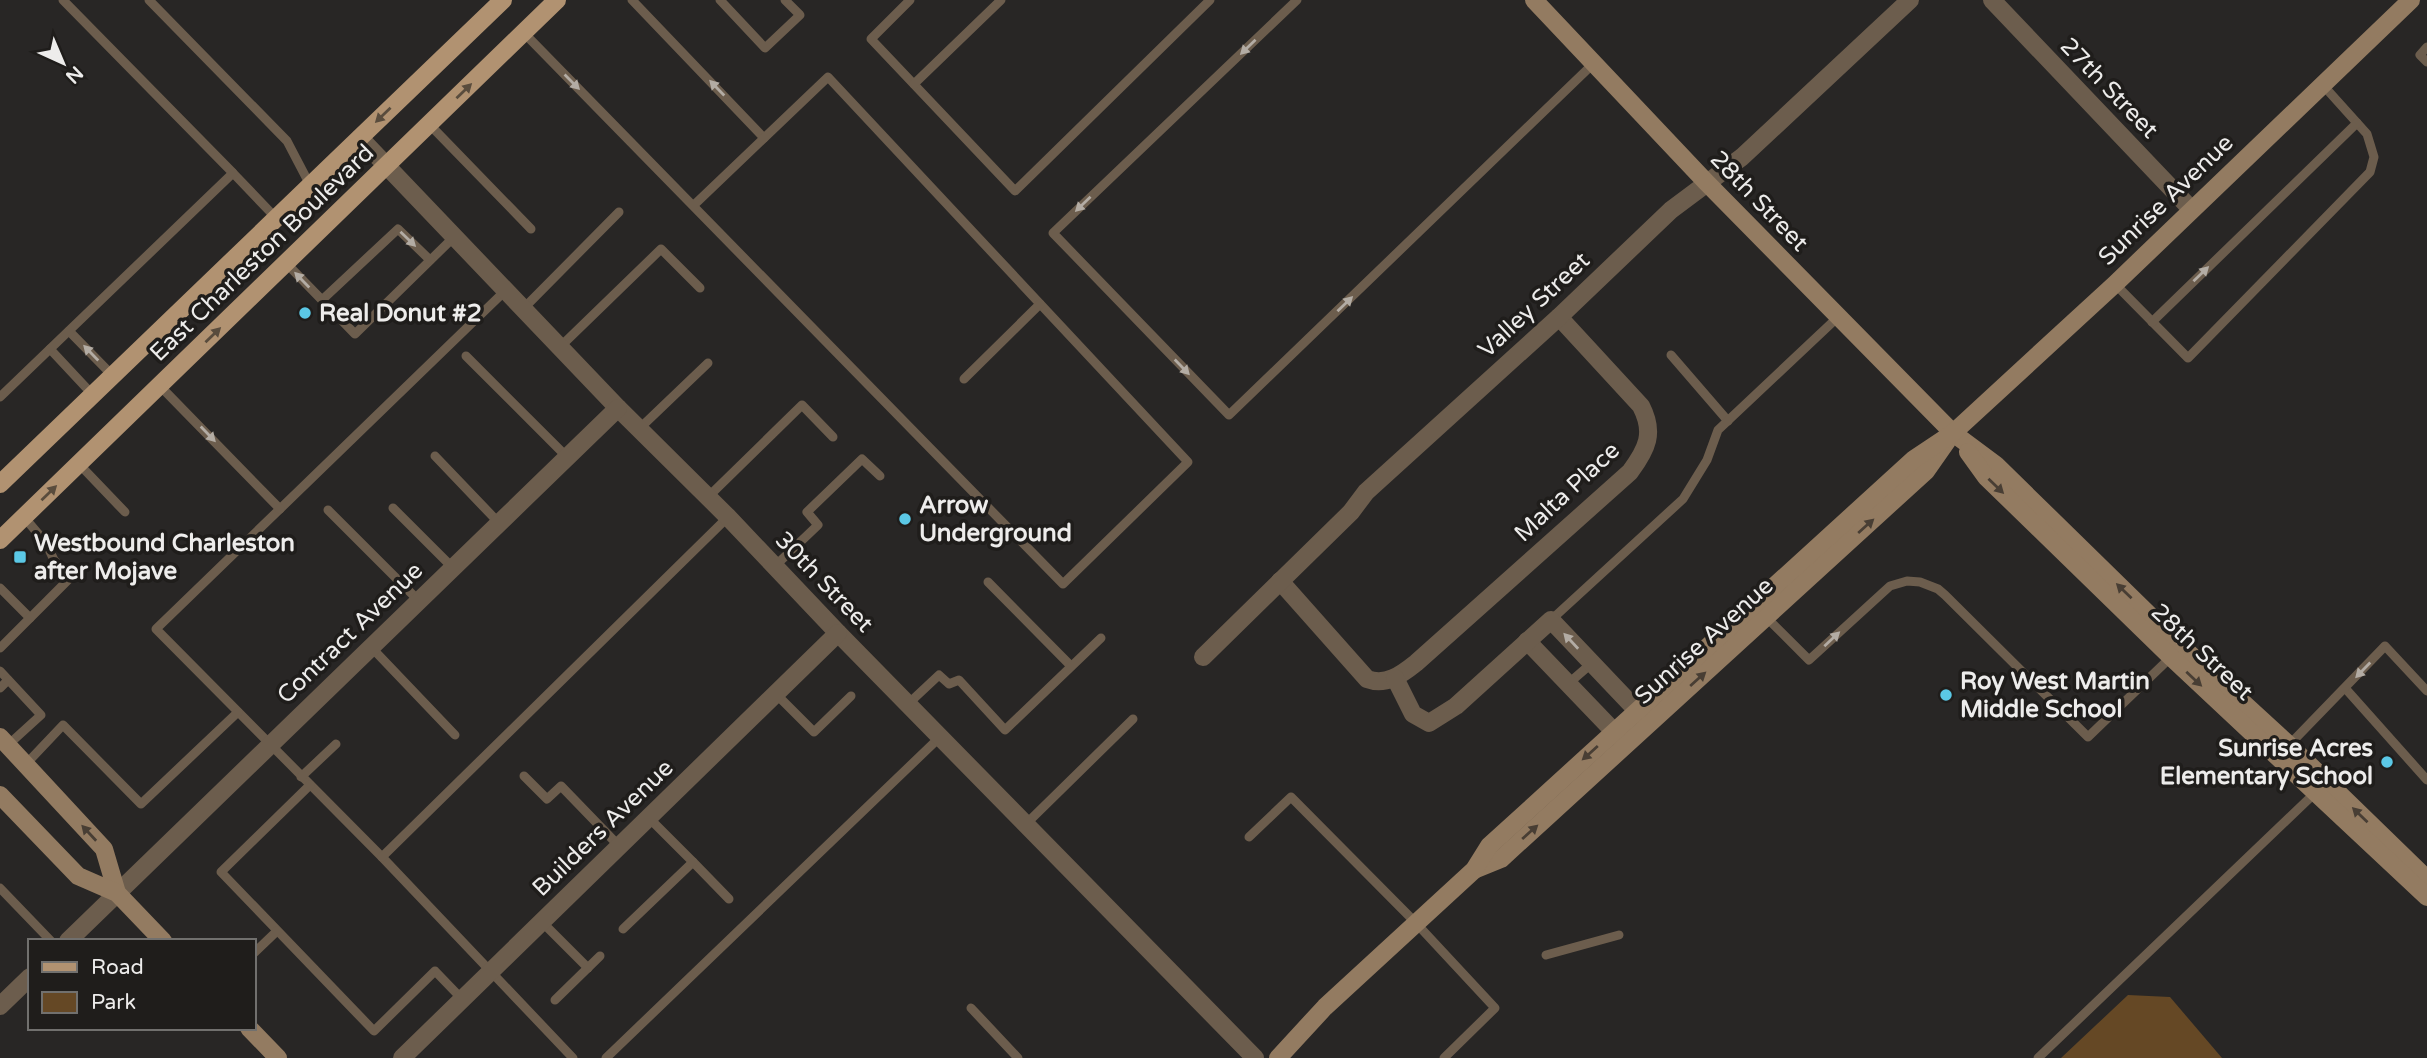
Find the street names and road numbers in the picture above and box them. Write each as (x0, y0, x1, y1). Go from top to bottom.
street label: 27th Street (2054, 32, 2164, 144)
street label: Sunrise Avenue (2093, 128, 2239, 272)
street label: East Charleston Boulevard (144, 138, 380, 368)
street label: 28th Street (1704, 145, 1814, 257)
street label: Valley Street (1472, 246, 1596, 364)
street label: Malta Place (1508, 436, 1626, 548)
street label: 30th Street (769, 526, 879, 638)
street label: Contract Avenue (271, 556, 429, 710)
street label: Sunrise Avenue (1629, 571, 1779, 711)
street label: 28th Street (2145, 597, 2259, 707)
street label: Builders Avenue (527, 753, 679, 903)

